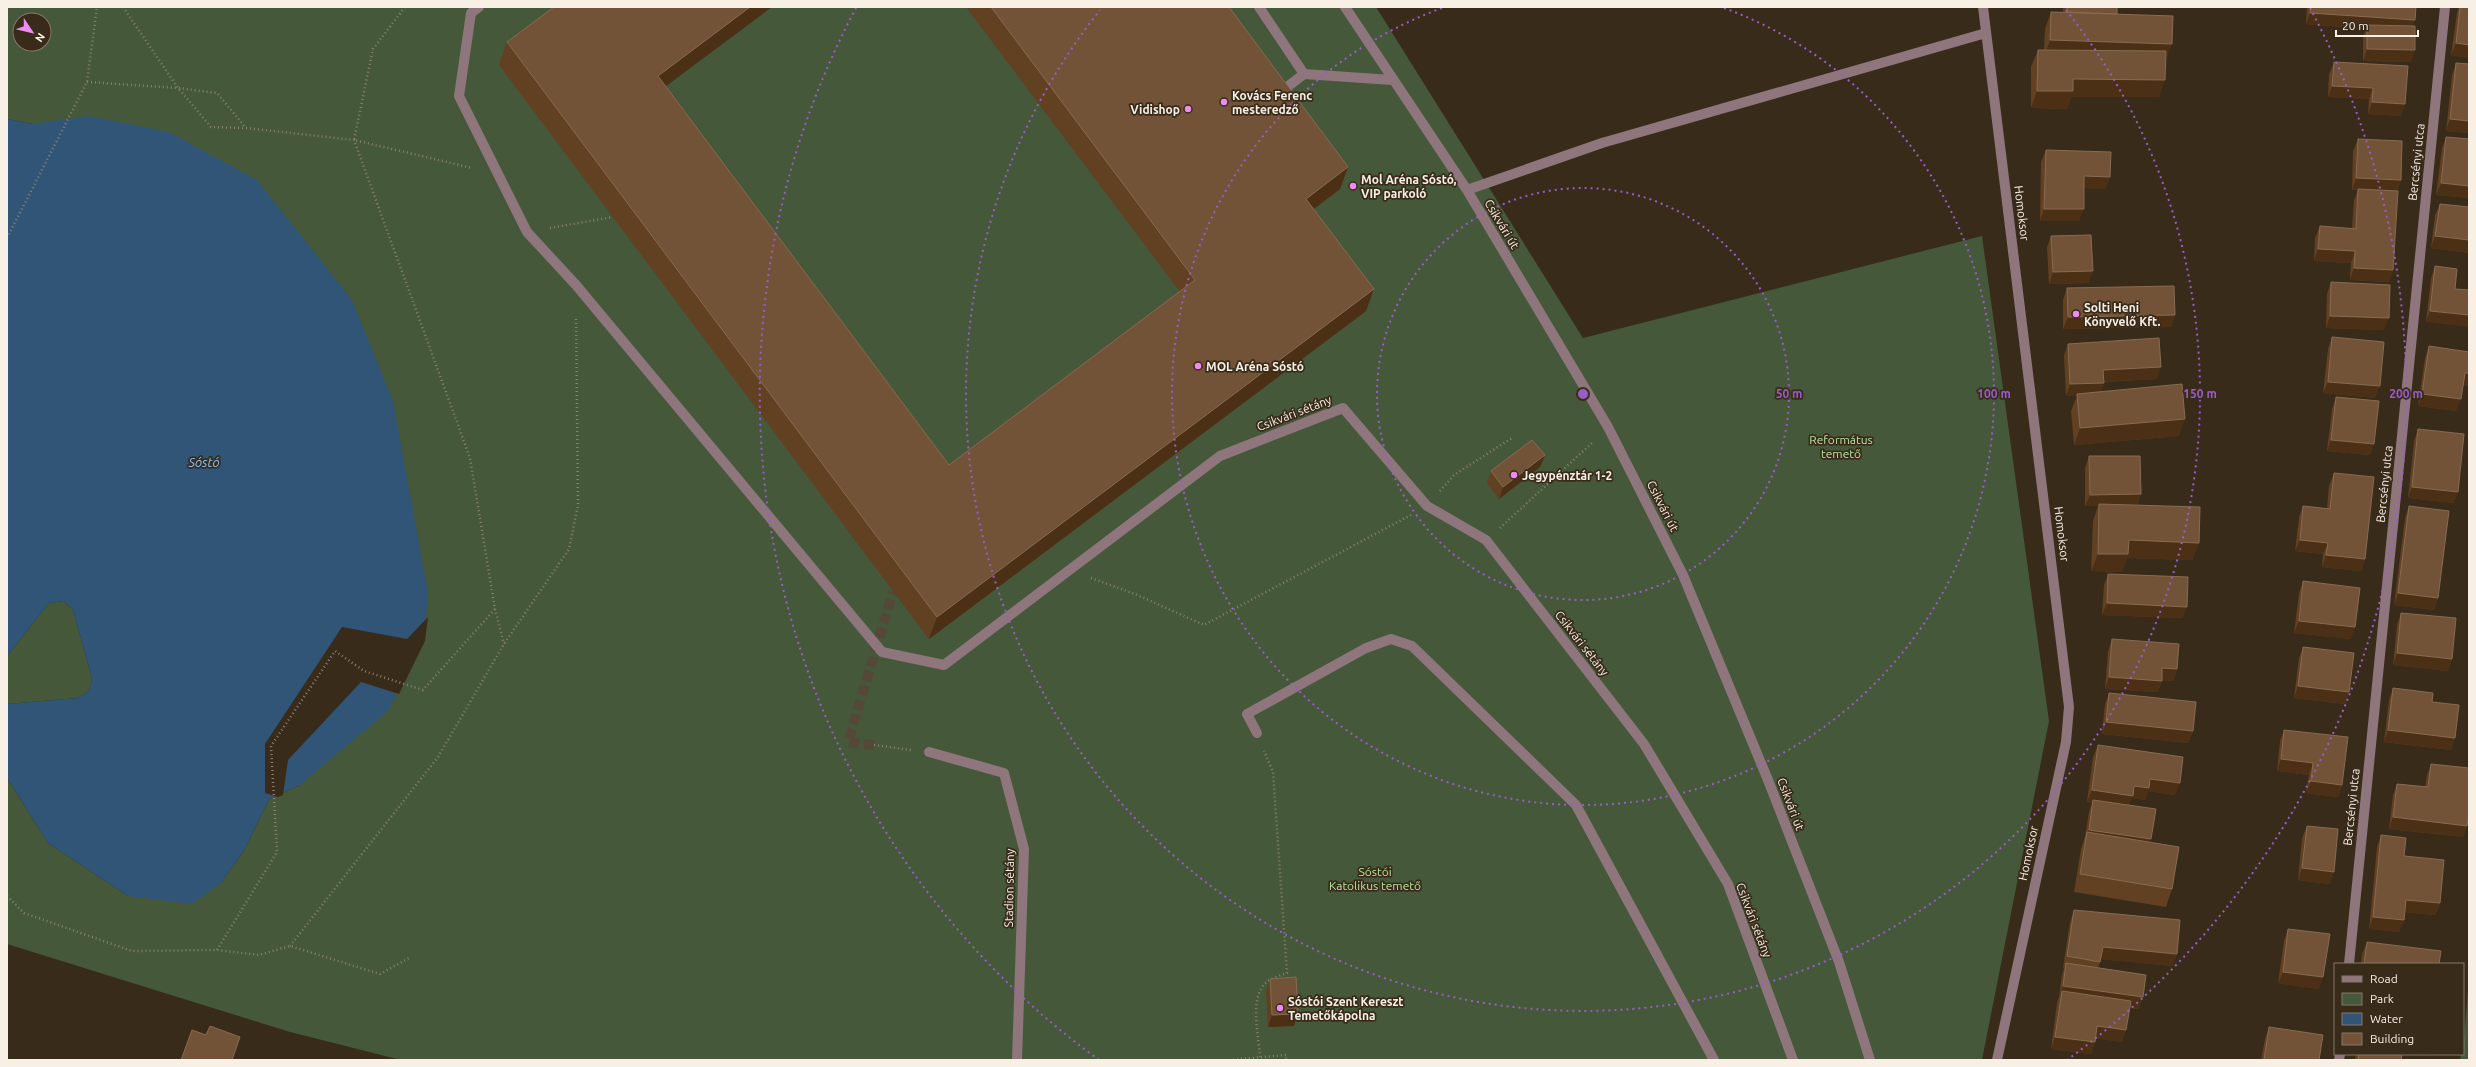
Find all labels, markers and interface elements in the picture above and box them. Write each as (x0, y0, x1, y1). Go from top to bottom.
north arrow (12, 12, 52, 52)
scale bar (2336, 12, 2418, 38)
text: 20 m (2342, 19, 2369, 32)
text: N (33, 31, 47, 45)
place label: Kovács Ferenc mesteredző (1232, 89, 1312, 116)
marker: Kovács Ferenc mesteredző (1219, 97, 1229, 107)
place label: Vidishop (1130, 103, 1180, 116)
marker: Vidishop (1183, 104, 1193, 114)
street label: Bercsényi utca (2405, 123, 2427, 201)
place label: Mol Aréna Sóstó, VIP parkoló (1361, 173, 1457, 200)
marker: Mol Aréna Sóstó, VIP parkoló (1348, 181, 1358, 191)
street label: Homoksor (2012, 185, 2032, 242)
street label: Csikvári út (1482, 197, 1522, 251)
place label: Solti Heni Könyvelő Kft. (2084, 301, 2160, 328)
marker: Solti Heni Könyvelő Kft. (2071, 309, 2081, 319)
place label: MOL Aréna Sóstó (1206, 360, 1304, 373)
marker: MOL Aréna Sóstó (1193, 361, 1203, 371)
centre of rings (1576, 387, 1590, 401)
text: 50 m (1776, 387, 1802, 400)
text: 100 m (1977, 387, 2011, 400)
text: 150 m (2183, 387, 2217, 400)
text: 200 m (2389, 387, 2423, 400)
street label: Csikvári sétány (1255, 393, 1333, 433)
park label: Református temető (1809, 433, 1873, 460)
street label: Bercsényi utca (2373, 445, 2395, 523)
water label: Sóstó (187, 455, 220, 469)
place label: Jegypénztár 1-2 (1522, 469, 1612, 482)
marker: Jegypénztár 1-2 (1509, 470, 1519, 480)
street label: Csikvári út (1645, 478, 1681, 534)
street label: Homoksor (2052, 506, 2072, 563)
street label: Csikvári sétány (1553, 608, 1612, 678)
street label: Bercsényi utca (2340, 768, 2362, 846)
street label: Csikvári út (1775, 776, 1807, 832)
street label: Homoksor (2016, 824, 2040, 882)
street label: Stadion sétány (1002, 848, 1016, 928)
park label: Sóstói Katolikus temető (1329, 865, 1421, 892)
street label: Csikvári sétány (1734, 881, 1774, 959)
legend (2334, 963, 2464, 1055)
text: Road (2370, 972, 2398, 985)
text: Park (2370, 992, 2394, 1005)
place label: Sóstói Szent Kereszt Temetőkápolna (1288, 995, 1403, 1022)
marker: Sóstói Szent Kereszt Temetőkápolna (1275, 1003, 1285, 1013)
text: Water (2370, 1012, 2403, 1025)
text: Building (2370, 1032, 2414, 1045)

